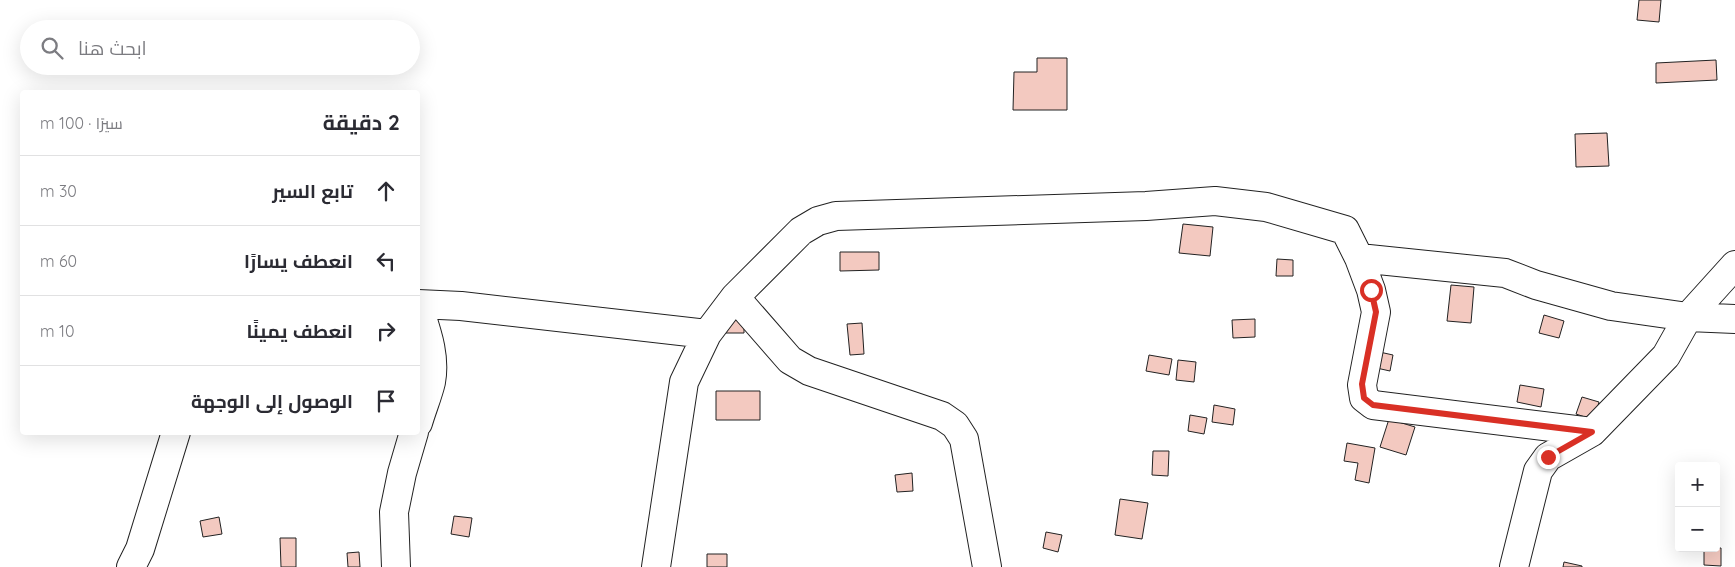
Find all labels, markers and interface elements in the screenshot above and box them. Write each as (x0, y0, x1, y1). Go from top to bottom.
search box (20, 20, 420, 75)
icon: search (38, 34, 66, 62)
text: ابحث هنا (78, 36, 147, 60)
text: 2 دقيقة (323, 109, 400, 135)
text: سيرًا · 100 m (40, 113, 123, 133)
icon: ahead (372, 177, 400, 205)
text: تابع السير (272, 179, 353, 203)
text: 30 m (40, 181, 77, 201)
icon: left (372, 247, 400, 275)
text: انعطف يسارًا (244, 249, 353, 273)
text: 60 m (40, 251, 77, 271)
route start (1360, 279, 1383, 302)
icon: right (372, 317, 400, 345)
text: انعطف يمينًا (246, 319, 353, 343)
text: 10 m (40, 321, 74, 341)
icon: arrive (372, 387, 400, 415)
text: الوصول إلى الوجهة (191, 389, 353, 413)
route end (1537, 446, 1560, 469)
map controls (1675, 462, 1720, 552)
button: + (1675, 462, 1720, 507)
button: − (1675, 507, 1720, 552)

